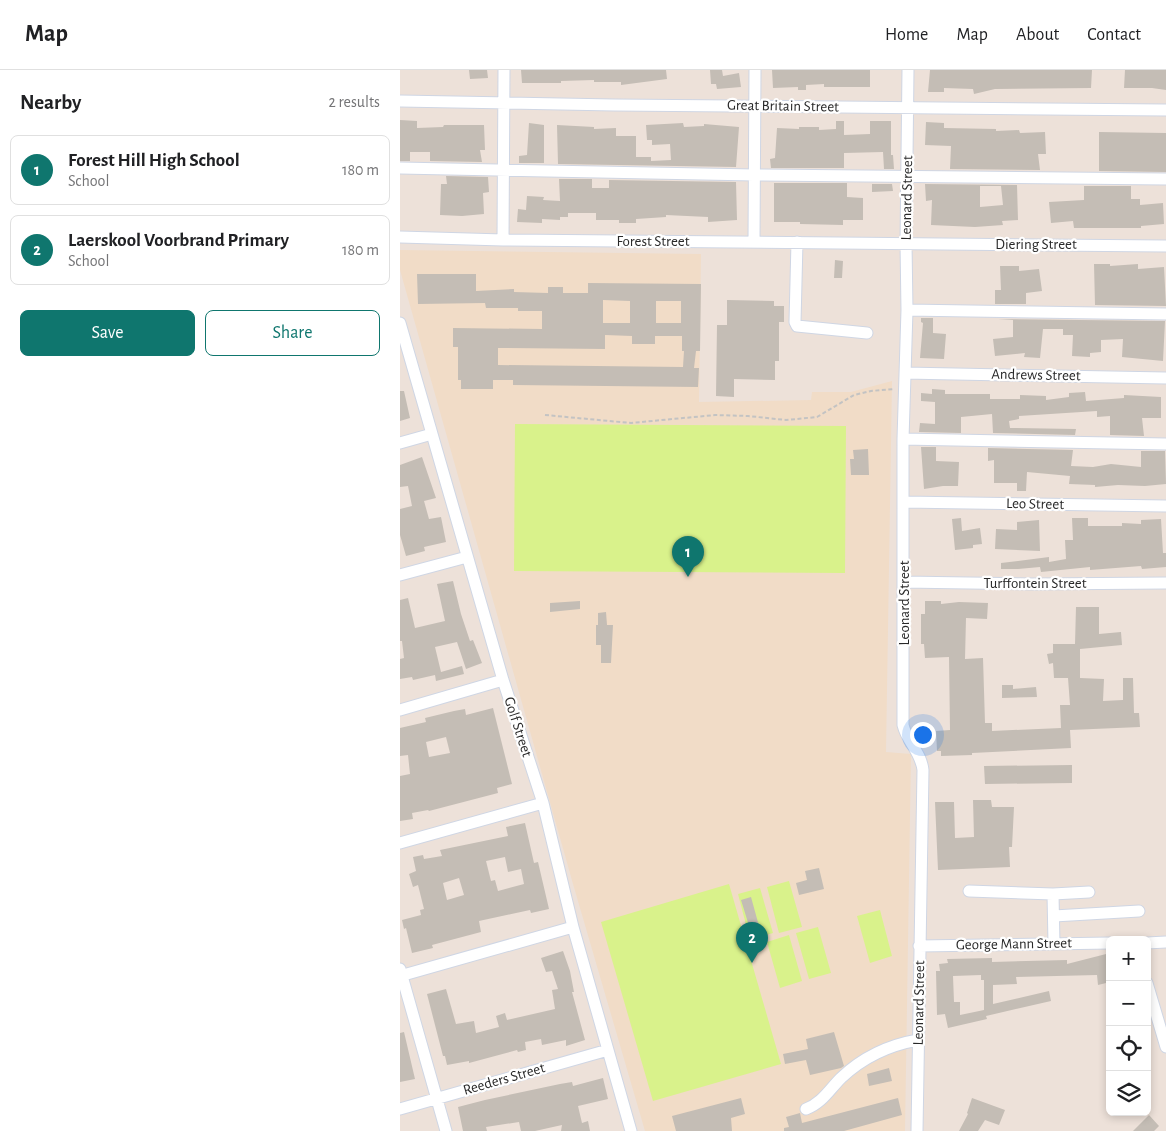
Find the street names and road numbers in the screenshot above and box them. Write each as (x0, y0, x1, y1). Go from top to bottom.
street label: Great Britain Street (727, 98, 839, 114)
street label: Leonard Street (899, 155, 915, 241)
street label: Forest Street (616, 234, 690, 249)
street label: Diering Street (995, 237, 1077, 252)
street label: Andrews Street (991, 367, 1081, 383)
street label: Leo Street (1006, 496, 1064, 512)
street label: Leonard Street (897, 560, 912, 646)
street label: Turffontein Street (984, 576, 1087, 591)
street label: Golf Street (501, 695, 535, 759)
street label: George Mann Street (956, 935, 1072, 953)
street label: Leonard Street (911, 960, 927, 1046)
street label: Reeders Street (461, 1060, 547, 1098)

